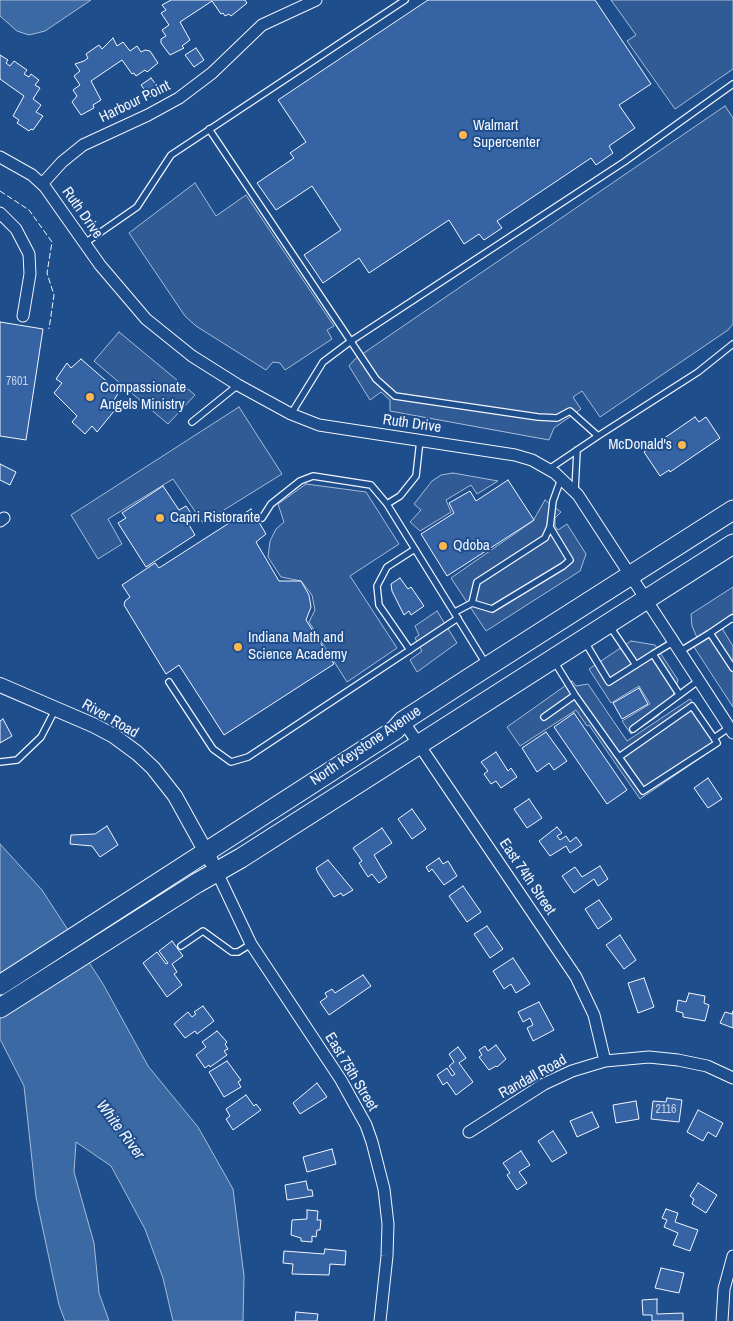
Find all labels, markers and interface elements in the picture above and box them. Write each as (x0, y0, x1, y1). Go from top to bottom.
street label: Harbour Point (97, 77, 173, 127)
place label: Walmart Supercenter (473, 117, 540, 152)
marker: Walmart Supercenter (457, 129, 469, 141)
street label: Ruth Drive (58, 184, 106, 242)
house number: 7601 (6, 375, 28, 389)
place label: Compassionate Angels Ministry (100, 379, 186, 414)
marker: Compassionate Angels Ministry (84, 391, 96, 403)
street label: Ruth Drive (382, 411, 442, 437)
place label: McDonald's (608, 436, 672, 454)
marker: McDonald's (676, 439, 688, 451)
place label: Capri Ristorante (170, 509, 260, 527)
marker: Capri Ristorante (154, 512, 166, 524)
place label: Qdoba (453, 537, 490, 555)
marker: Qdoba (437, 540, 449, 552)
place label: Indiana Math and Science Academy (248, 629, 347, 664)
marker: Indiana Math and Science Academy (232, 641, 244, 653)
street label: River Road (79, 696, 141, 742)
street label: North Keystone Avenue (307, 702, 425, 790)
street label: East 74th Street (495, 835, 559, 919)
street label: East 75th Street (321, 1030, 381, 1114)
street label: Randall Road (496, 1051, 570, 1103)
water label: White River (91, 1097, 149, 1163)
house number: 2116 (655, 1103, 677, 1117)

